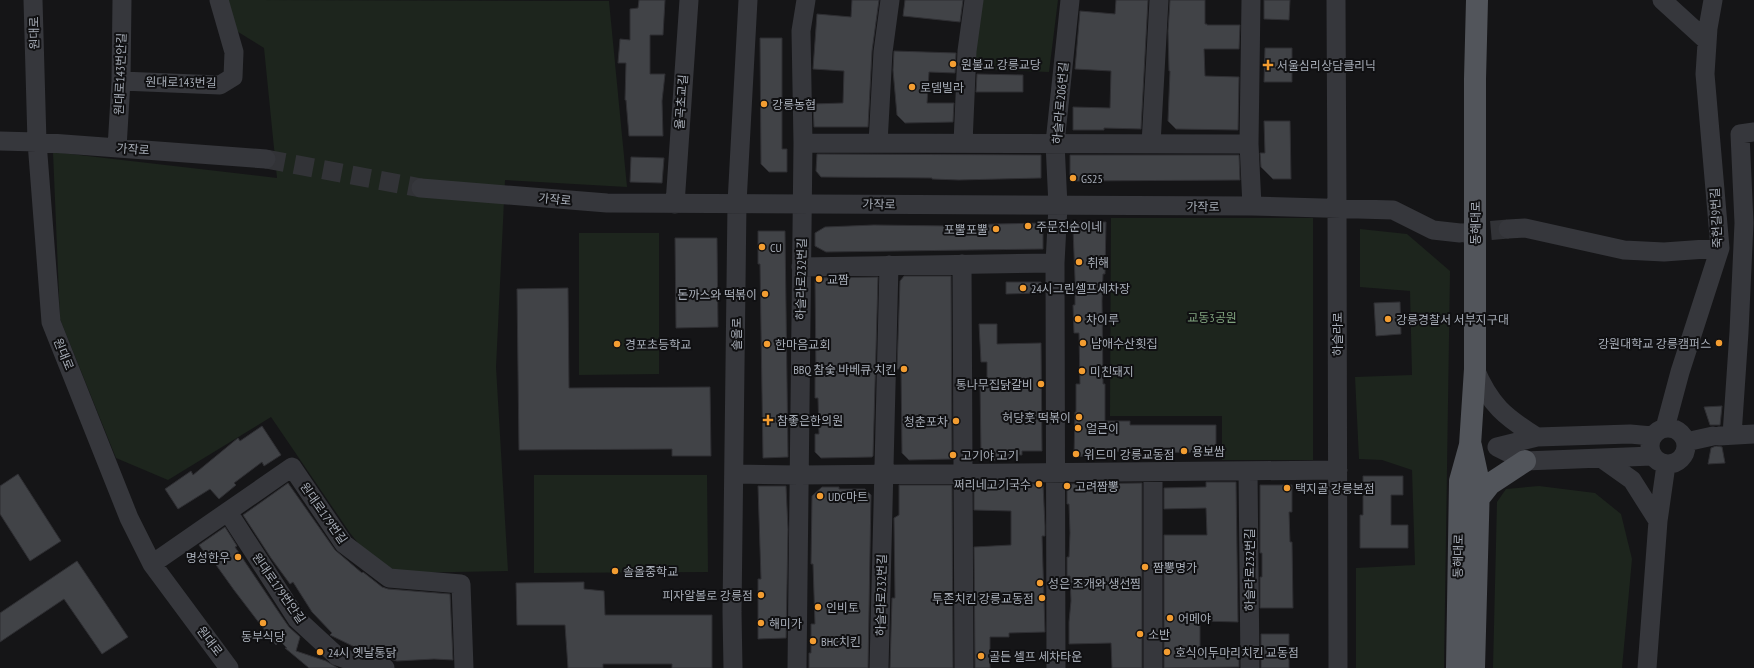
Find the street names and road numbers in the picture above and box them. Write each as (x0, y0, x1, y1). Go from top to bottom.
street label: 원대로 (26, 16, 42, 50)
street label: 원대로143번안길 (111, 33, 129, 115)
street label: 하슬라로206번길 (1049, 61, 1071, 145)
street label: 원대로143번길 (145, 74, 217, 90)
street label: 율곡초교길 (672, 74, 690, 130)
street label: 가작로 (116, 140, 150, 158)
street label: 죽헌길9번길 (1707, 187, 1725, 249)
street label: 가작로 (538, 190, 572, 208)
street label: 가작로 (862, 196, 896, 212)
street label: 가작로 (1186, 199, 1220, 214)
street label: 동해대로 (1468, 201, 1483, 245)
street label: 하슬라로232번길 (793, 238, 809, 320)
street label: 하슬라로 (1330, 312, 1345, 356)
street label: 솔올로 (729, 317, 744, 351)
street label: 원대로 (51, 336, 77, 372)
street label: 원대로179번길 (297, 479, 351, 547)
street label: 하슬라로232번길 (1242, 529, 1257, 611)
street label: 동해대로 (1450, 534, 1466, 578)
street label: 원대로179번안길 (249, 550, 309, 626)
street label: 하슬라로232번길 (873, 554, 889, 636)
street label: 원대로 (194, 623, 226, 659)

